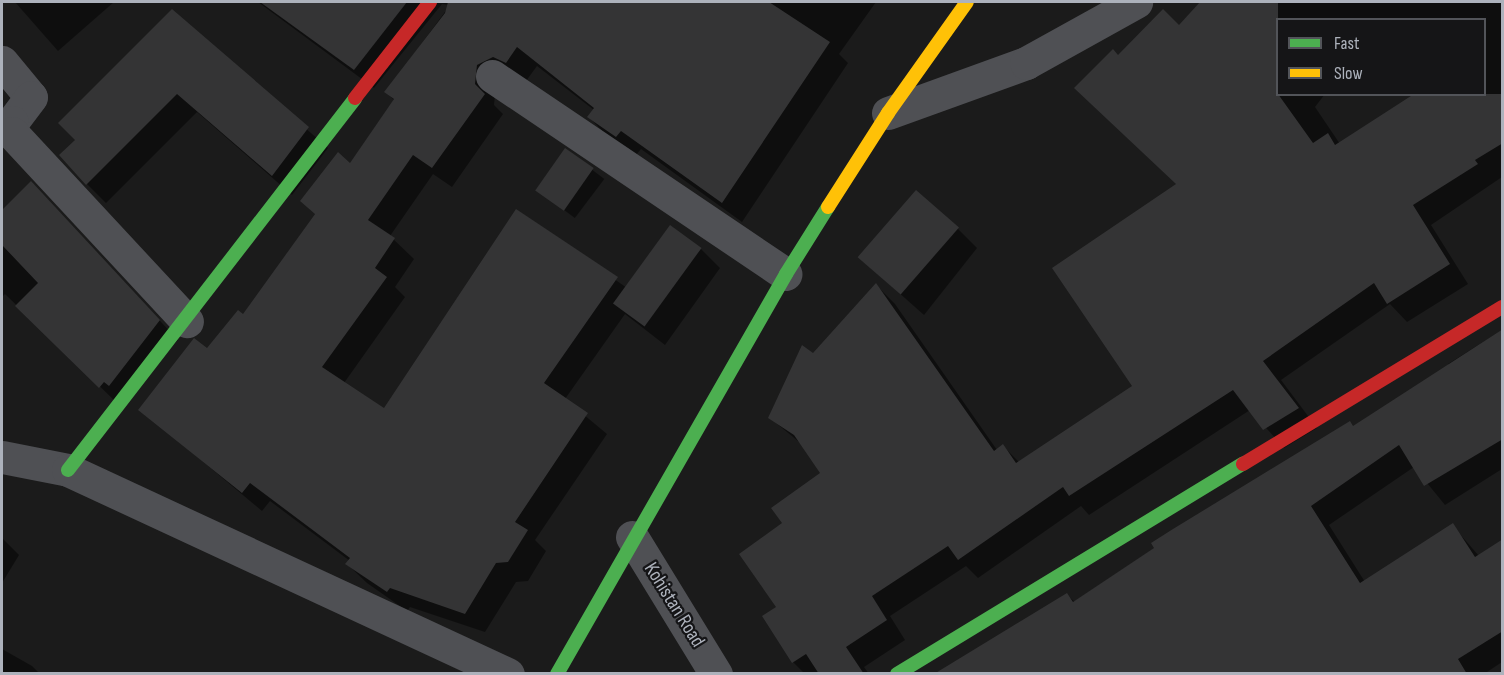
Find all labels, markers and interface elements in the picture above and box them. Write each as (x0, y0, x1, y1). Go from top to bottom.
legend (1276, 18, 1486, 96)
text: Fast (1334, 33, 1359, 54)
text: Slow (1334, 63, 1363, 84)
street label: Kohistan Road (639, 558, 709, 652)

